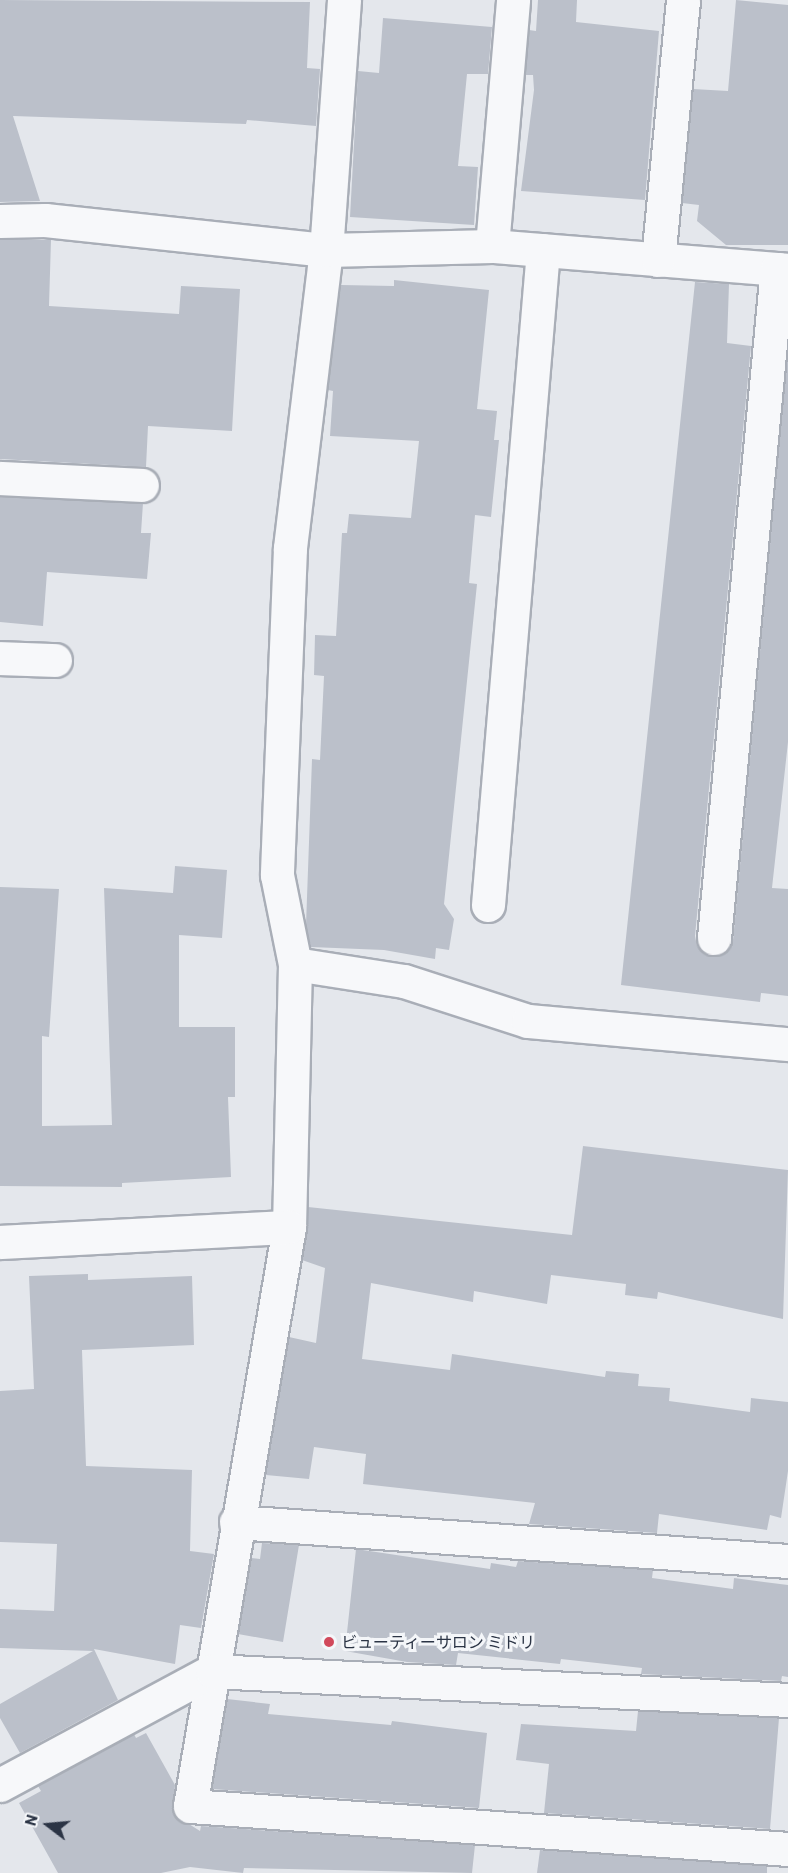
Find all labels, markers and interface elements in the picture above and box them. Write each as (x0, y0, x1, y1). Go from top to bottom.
place label: ビューティーサロン ミドリ (341, 1632, 536, 1652)
marker: ビューティーサロン ミドリ (322, 1635, 336, 1649)
north arrow (18, 1795, 78, 1855)
text: N (20, 1812, 41, 1828)

